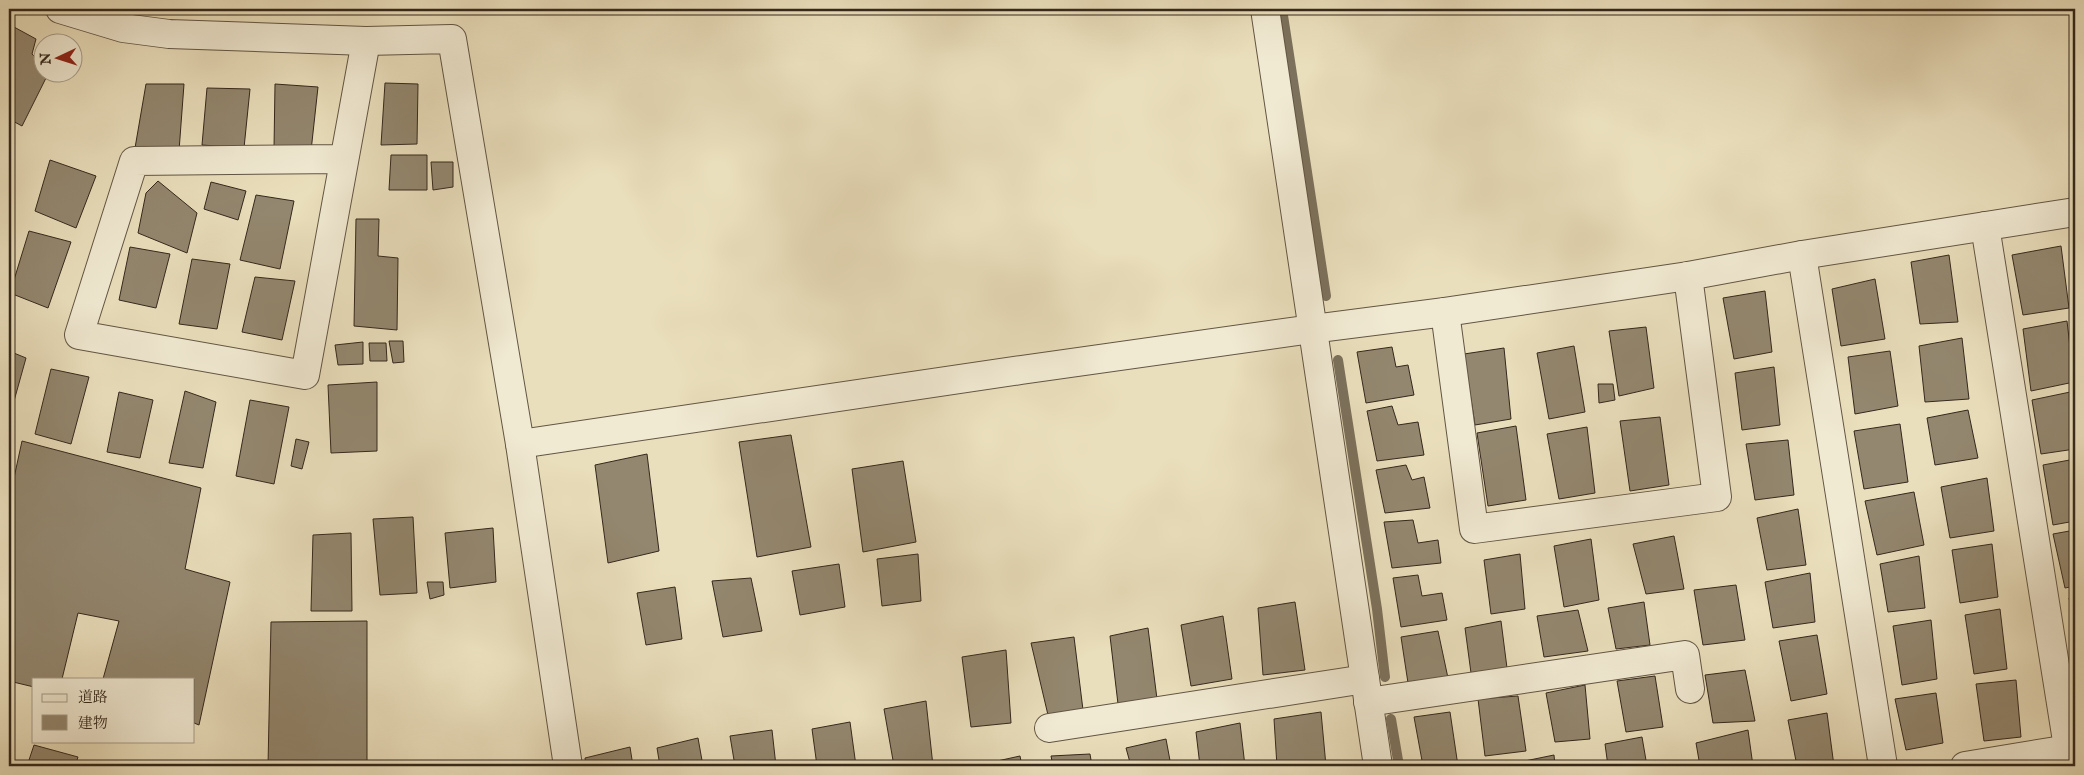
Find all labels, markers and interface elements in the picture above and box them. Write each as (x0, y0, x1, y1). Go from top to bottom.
north arrow (32, 32, 82, 82)
text: N (37, 52, 55, 67)
legend (32, 678, 195, 742)
text: 道路 (78, 688, 108, 707)
text: 建物 (78, 714, 108, 733)

